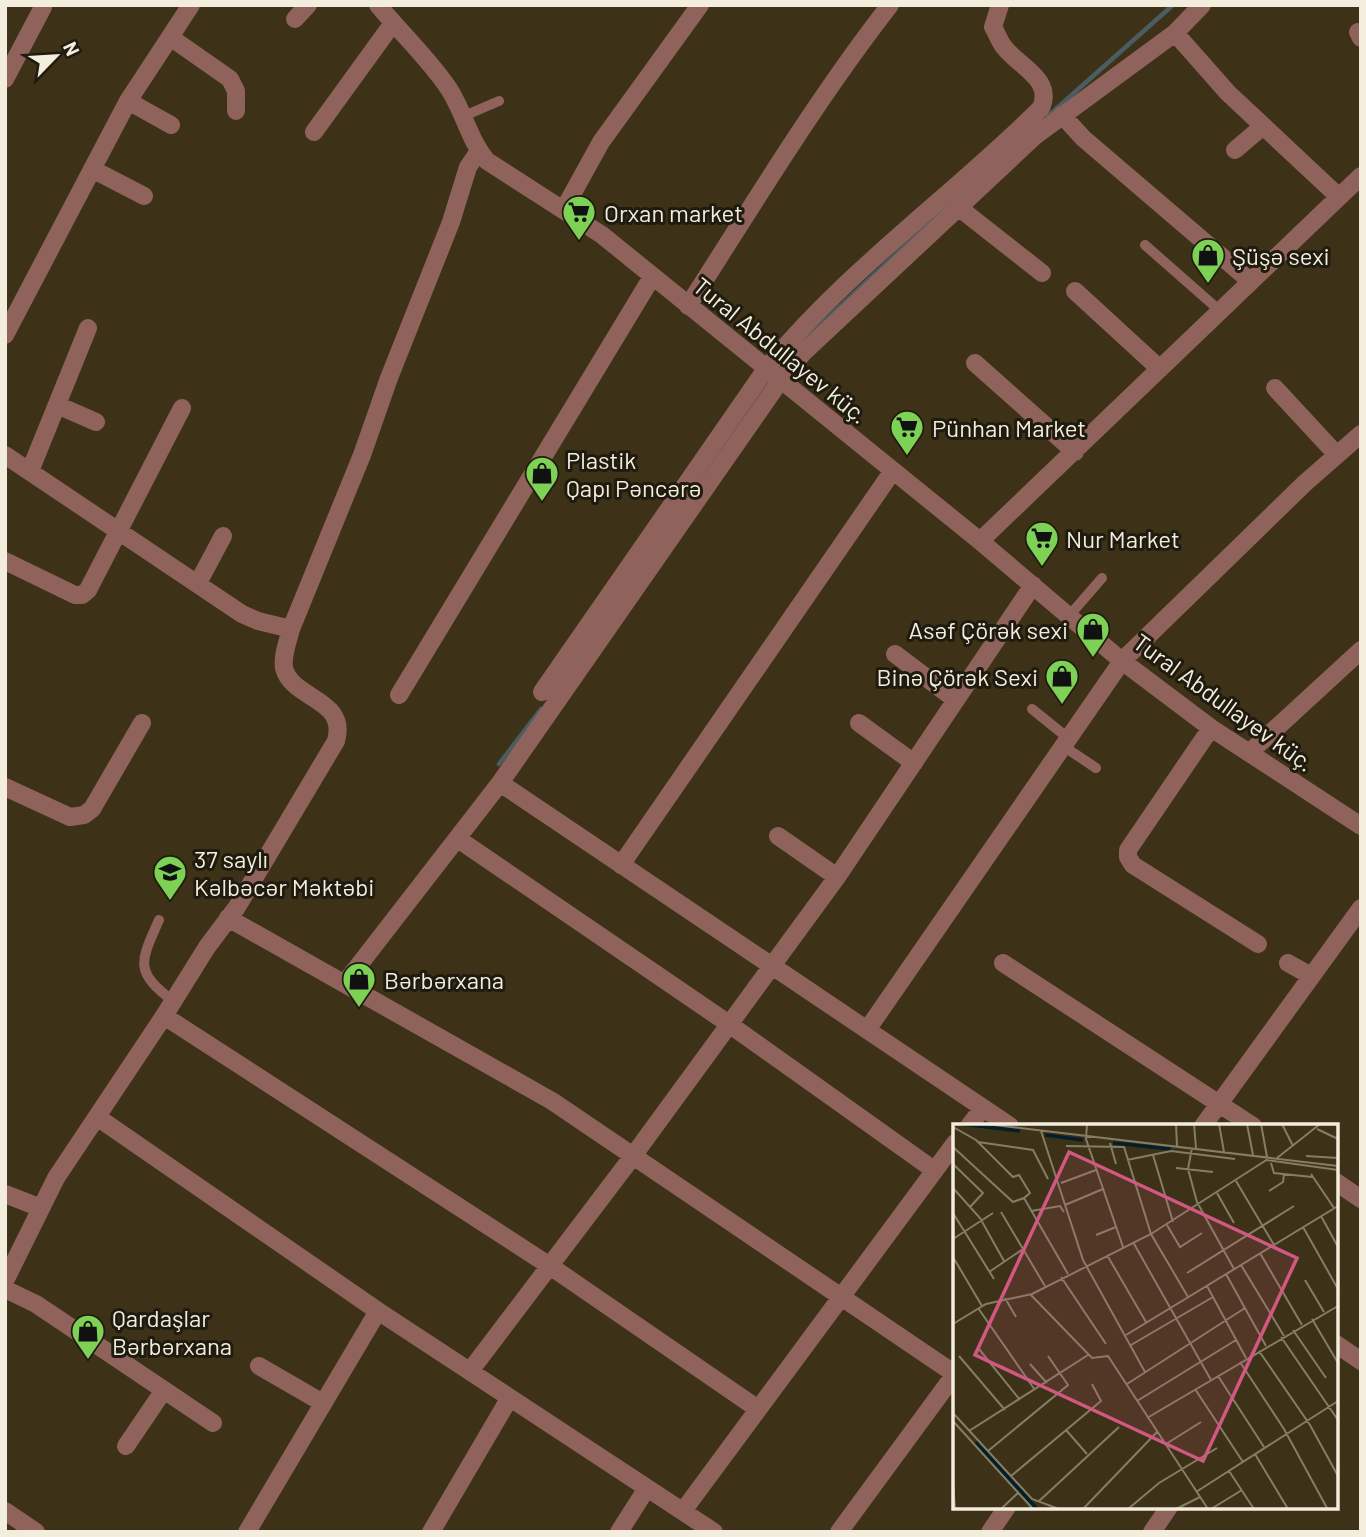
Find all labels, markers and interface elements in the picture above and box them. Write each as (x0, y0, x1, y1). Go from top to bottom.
north arrow (21, 21, 91, 91)
text: N (59, 38, 85, 59)
supermarket icon: Orxan market (560, 193, 598, 242)
place label: Orxan market (604, 198, 743, 227)
shop icon: Şüşə sexi (1189, 236, 1227, 285)
place label: Şüşə sexi (1232, 241, 1330, 270)
street label: Tural Abdullayev küç. (688, 271, 874, 429)
supermarket icon: Pünhan Market (888, 408, 926, 457)
place label: Pünhan Market (932, 413, 1086, 442)
place label: Plastik Qapı Pəncərə (566, 445, 702, 502)
shop icon: Plastik Qapı Pəncərə (523, 454, 561, 503)
supermarket icon: Nur Market (1023, 519, 1061, 568)
place label: Nur Market (1066, 524, 1180, 553)
shop icon: Asəf Çörək sexi (1074, 610, 1112, 659)
place label: Asəf Çörək sexi (908, 615, 1068, 644)
street label: Tural Abdullayev küç. (1128, 627, 1320, 777)
shop icon: Binə Çörək Sexi (1043, 657, 1081, 706)
place label: Binə Çörək Sexi (877, 662, 1038, 691)
place label: 37 saylı Kəlbəcər Məktəbi (194, 844, 374, 901)
school or university icon: 37 saylı Kəlbəcər Məktəbi (151, 853, 189, 902)
shop icon: Bərbərxana (340, 960, 378, 1009)
place label: Bərbərxana (384, 965, 504, 994)
inset map (953, 1124, 1338, 1509)
place label: Qardaşlar Bərbərxana (112, 1303, 232, 1360)
shop icon: Qardaşlar Bərbərxana (69, 1312, 107, 1361)

